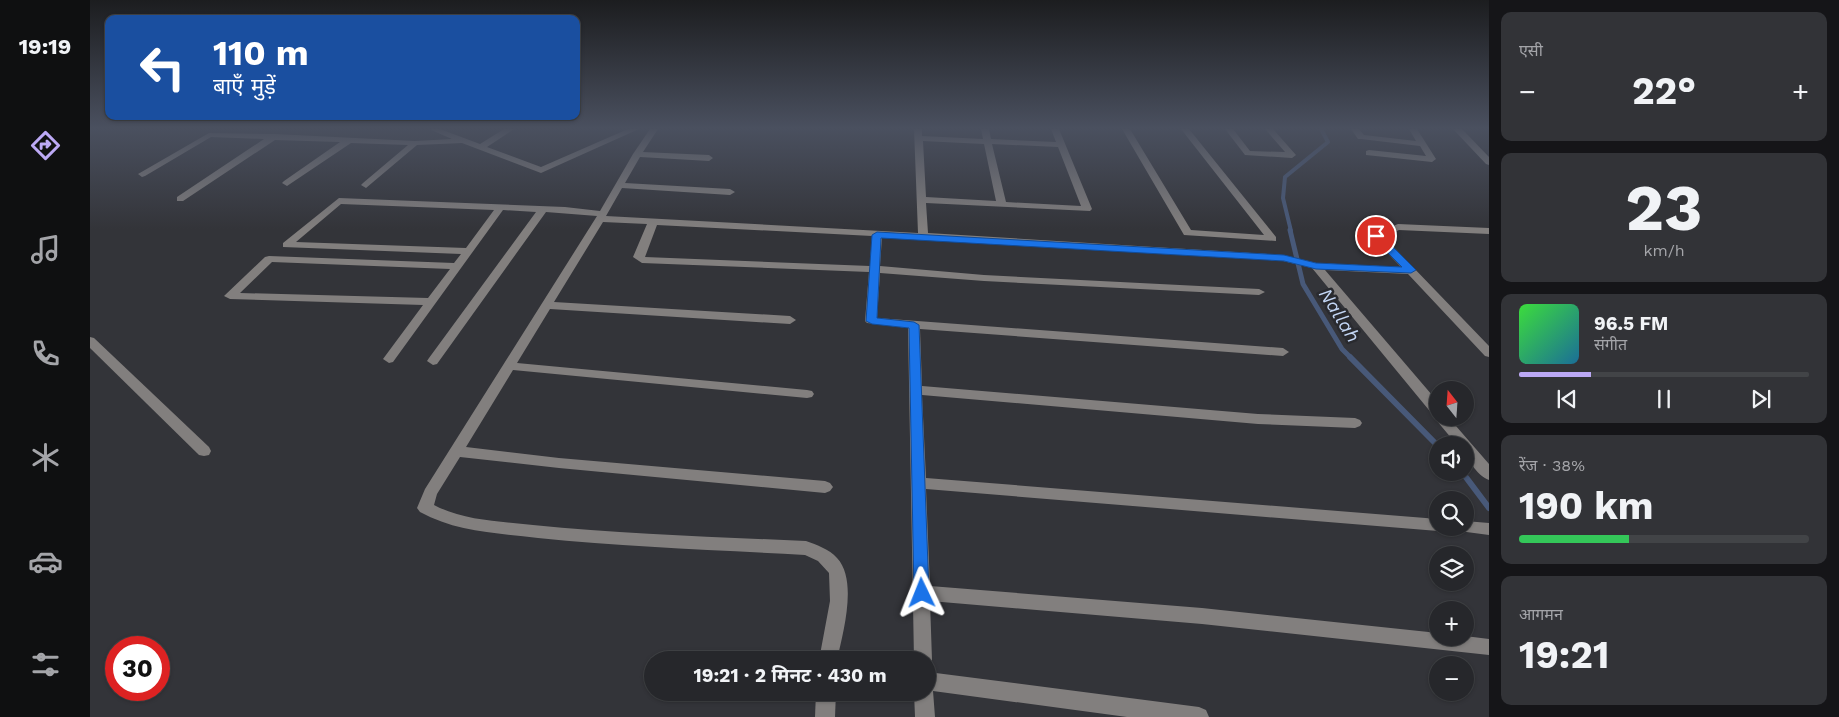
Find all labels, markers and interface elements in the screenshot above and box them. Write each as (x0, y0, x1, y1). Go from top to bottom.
text: 110 m (213, 32, 309, 74)
text: 19:19 (19, 34, 71, 59)
icon: left (130, 35, 195, 100)
text: एसी (1519, 41, 1543, 60)
text: 22° (1632, 69, 1696, 113)
text: बाएँ मुड़ें (213, 74, 276, 99)
text: − (1519, 75, 1536, 108)
text: + (1792, 75, 1809, 108)
icon: directions (28, 128, 63, 163)
text: 23 (1625, 170, 1703, 246)
pin (1355, 215, 1397, 257)
icon: arrive (1362, 222, 1390, 250)
icon: music (28, 232, 63, 267)
text: km/h (1643, 241, 1685, 260)
water label: Nallah (1314, 284, 1365, 347)
text: 96.5 FM (1594, 312, 1668, 335)
text: संगीत (1594, 335, 1627, 354)
icon: phone (28, 336, 63, 371)
north arrow (1429, 381, 1474, 426)
map controls (1429, 381, 1474, 701)
icon: previous (1553, 385, 1581, 413)
icon: pause (1650, 385, 1678, 413)
icon: next (1747, 385, 1775, 413)
button: sound (1429, 436, 1474, 481)
icon: climate (28, 440, 63, 475)
text: रेंज · 38% (1519, 456, 1585, 475)
text: 190 km (1519, 484, 1654, 528)
button: search (1429, 491, 1474, 536)
icon: car (28, 544, 63, 579)
button: layers (1429, 546, 1474, 591)
position arrow (895, 566, 947, 618)
button: + (1429, 601, 1474, 646)
text: आगमन (1519, 605, 1563, 624)
text: 19:21 (1519, 633, 1609, 677)
speed limit sign: 30 (105, 636, 170, 701)
icon: filters (28, 647, 63, 682)
button: − (1429, 656, 1474, 701)
text: 19:21 · 2 मिनट · 430 m (693, 664, 887, 687)

